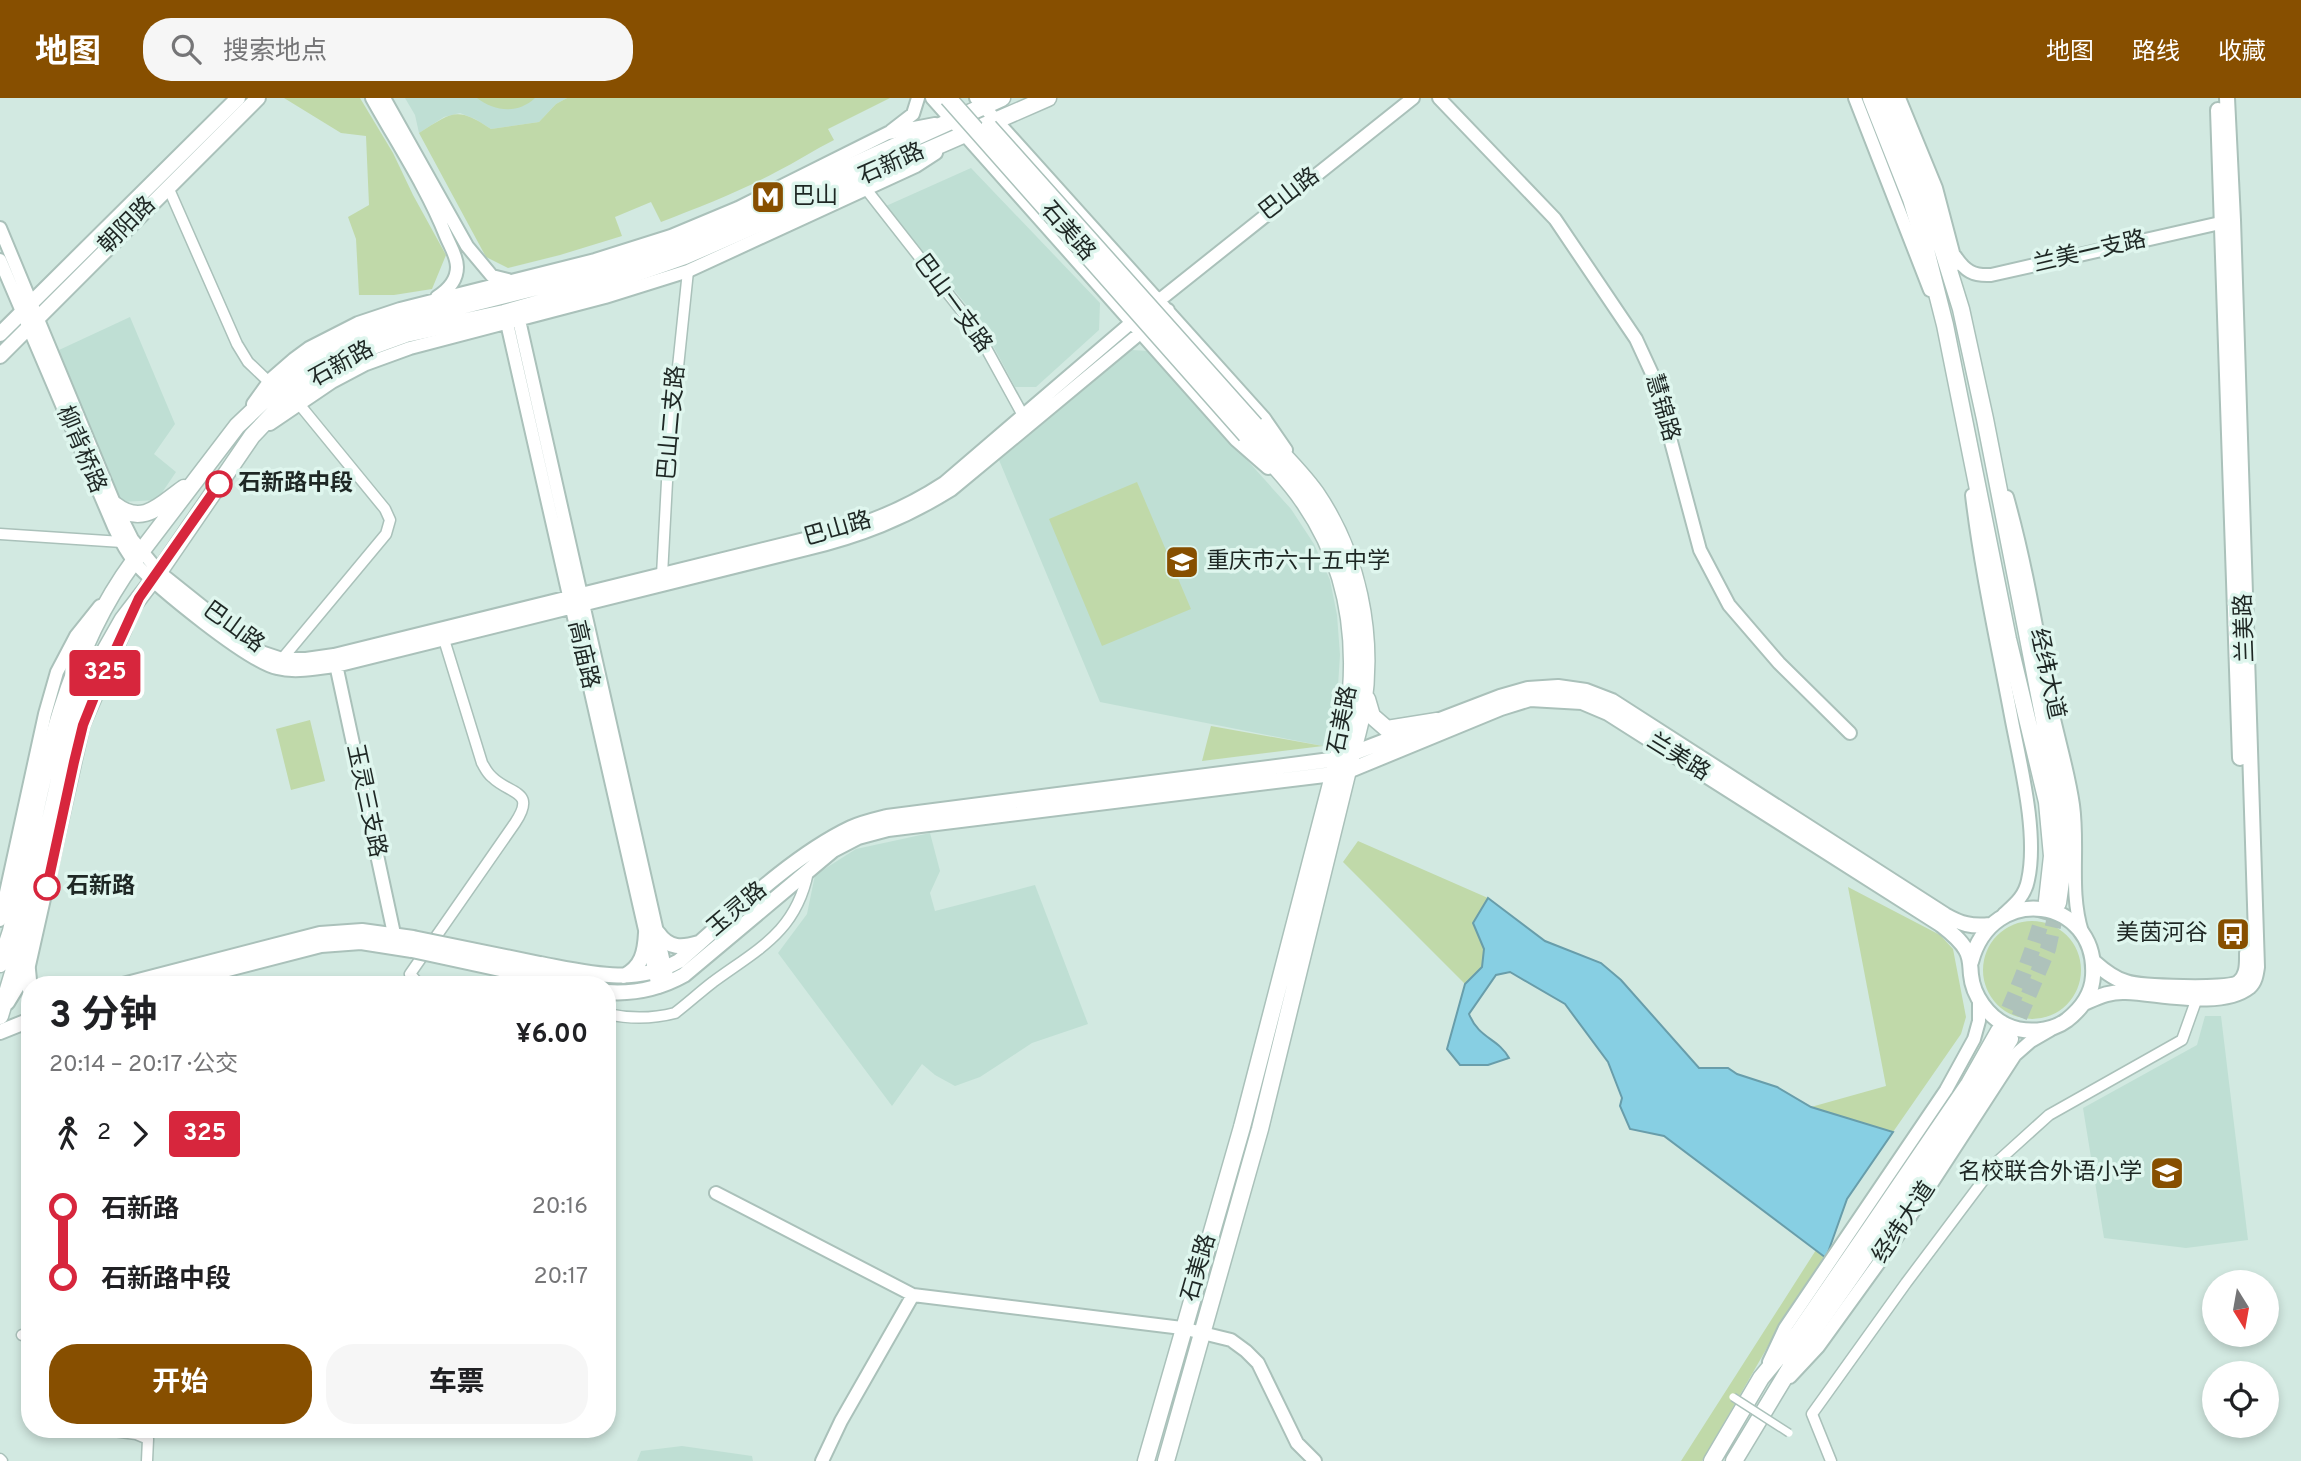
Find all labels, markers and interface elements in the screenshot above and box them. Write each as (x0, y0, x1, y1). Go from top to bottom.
search box (143, 18, 633, 81)
icon: search (167, 30, 205, 68)
text: 地图 (35, 33, 101, 75)
text: 搜索地点 (223, 36, 327, 69)
text: 地图 (2046, 38, 2094, 68)
text: 路线 (2132, 38, 2180, 68)
text: 收藏 (2218, 38, 2266, 68)
street label: 石新路 (855, 138, 929, 192)
street label: 巴山路 (1254, 162, 1326, 228)
metro station icon: 巴山 (749, 178, 787, 216)
place label: 巴山 (792, 183, 838, 212)
street label: 朝阳路 (93, 191, 163, 261)
street label: 石美路 (1033, 196, 1101, 268)
street label: 兰美一支路 (2031, 226, 2149, 280)
street label: 巴山一支路 (906, 249, 998, 359)
street label: 石新路 (305, 336, 379, 394)
street label: 巴山二支路 (654, 364, 692, 482)
street label: 慧锦路 (1638, 371, 1684, 445)
street label: 柳背桥路 (49, 402, 111, 498)
place label: 石新路中段 (238, 470, 353, 499)
marker: 石新路中段 (206, 471, 232, 497)
street label: 巴山路 (801, 507, 875, 553)
school or university icon: 重庆市六十五中学 (1163, 543, 1201, 581)
place label: 重庆市六十五中学 (1206, 548, 1390, 577)
street label: 兰美路 (2230, 593, 2262, 663)
street label: 巴山路 (197, 596, 269, 660)
street label: 高庙路 (560, 618, 604, 692)
street label: 经纬大道 (2022, 626, 2070, 722)
line badge: 325 (65, 650, 145, 696)
text: 325 (83, 658, 127, 688)
street label: 石美路 (1323, 683, 1365, 757)
street label: 兰美路 (1641, 727, 1715, 789)
street label: 玉灵三支路 (339, 742, 391, 860)
place label: 石新路 (66, 873, 135, 902)
marker: 石新路 (34, 874, 60, 900)
street label: 玉灵路 (702, 877, 774, 943)
bus stop icon: 美茵河谷 (2214, 915, 2252, 953)
place label: 美茵河谷 (2116, 920, 2208, 949)
text: 3 分钟 (49, 993, 157, 1042)
text: ¥6.00 (516, 1019, 588, 1052)
text: 20:14 – 20:17 · 公交 (49, 1051, 238, 1080)
icon: walk (49, 1115, 87, 1153)
icon: forward (121, 1115, 159, 1153)
text: 2 (97, 1119, 111, 1148)
text: 325 (183, 1119, 226, 1149)
school or university icon: 名校联合外语小学 (2148, 1154, 2186, 1192)
place label: 名校联合外语小学 (1958, 1159, 2142, 1188)
street label: 经纬大道 (1867, 1177, 1943, 1269)
text: 20:16 (532, 1193, 588, 1222)
text: 石新路 (101, 1194, 179, 1227)
street label: 石美路 (1177, 1231, 1223, 1305)
text: 20:17 (533, 1263, 588, 1292)
text: 石新路中段 (101, 1264, 231, 1297)
north arrow (2202, 1270, 2278, 1348)
map controls (2202, 1270, 2279, 1438)
button: 开始 (49, 1344, 312, 1424)
button: 车票 (326, 1344, 588, 1424)
button: locate (2202, 1361, 2279, 1438)

